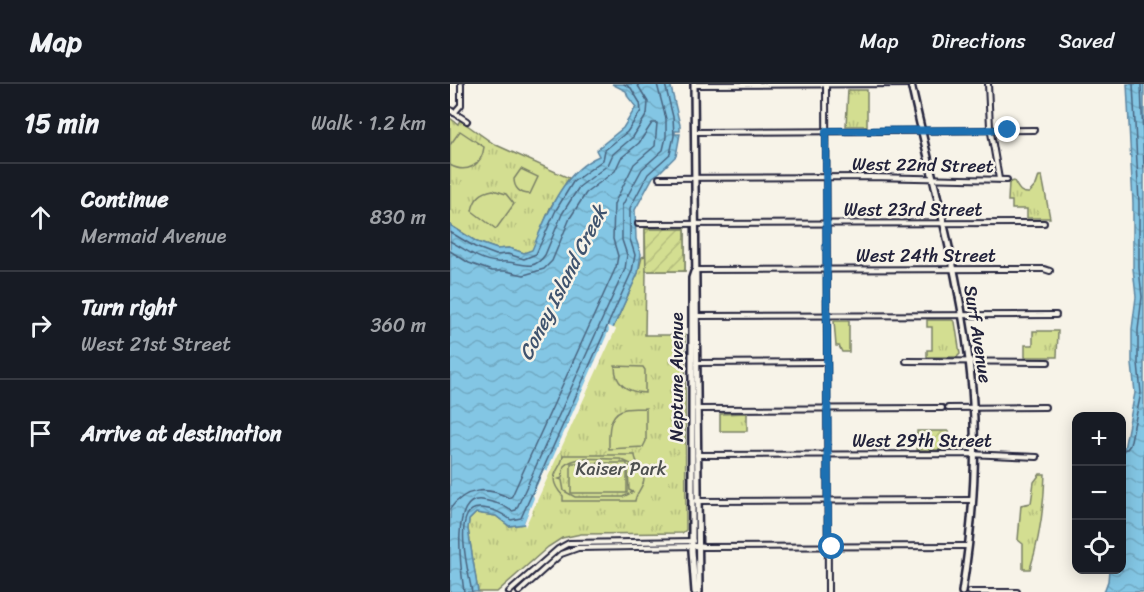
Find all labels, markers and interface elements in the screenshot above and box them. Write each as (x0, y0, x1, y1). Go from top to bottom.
text: Map (30, 17, 82, 66)
text: Map (860, 22, 898, 60)
text: Directions (931, 22, 1026, 60)
text: Saved (1059, 22, 1114, 60)
text: 15 min (24, 100, 99, 146)
text: Walk · 1.2 km (311, 106, 426, 141)
route end (994, 116, 1020, 142)
street label: West 22nd Street (852, 148, 994, 182)
text: Continue (81, 180, 169, 219)
street label: West 23rd Street (844, 194, 982, 226)
water label: Coney Island Creek (509, 197, 618, 366)
text: 830 m (370, 200, 426, 235)
icon: ahead (24, 201, 57, 234)
text: Mermaid Avenue (81, 219, 226, 254)
street label: West 24th Street (856, 240, 996, 272)
street label: Surf Avenue (954, 283, 1002, 385)
text: Turn right (81, 288, 176, 327)
text: 360 m (370, 308, 426, 343)
icon: right (24, 309, 57, 342)
street label: Neptune Avenue (661, 312, 693, 442)
text: West 21st Street (81, 327, 231, 362)
map controls (1072, 412, 1126, 574)
button: + (1072, 412, 1126, 466)
text: Arrive at destination (81, 414, 282, 453)
icon: arrive (24, 417, 57, 450)
street label: West 29th Street (852, 425, 992, 457)
park label: Kaiser Park (576, 453, 667, 485)
button: − (1072, 466, 1126, 520)
button: locate (1072, 520, 1126, 574)
route start (818, 533, 844, 559)

